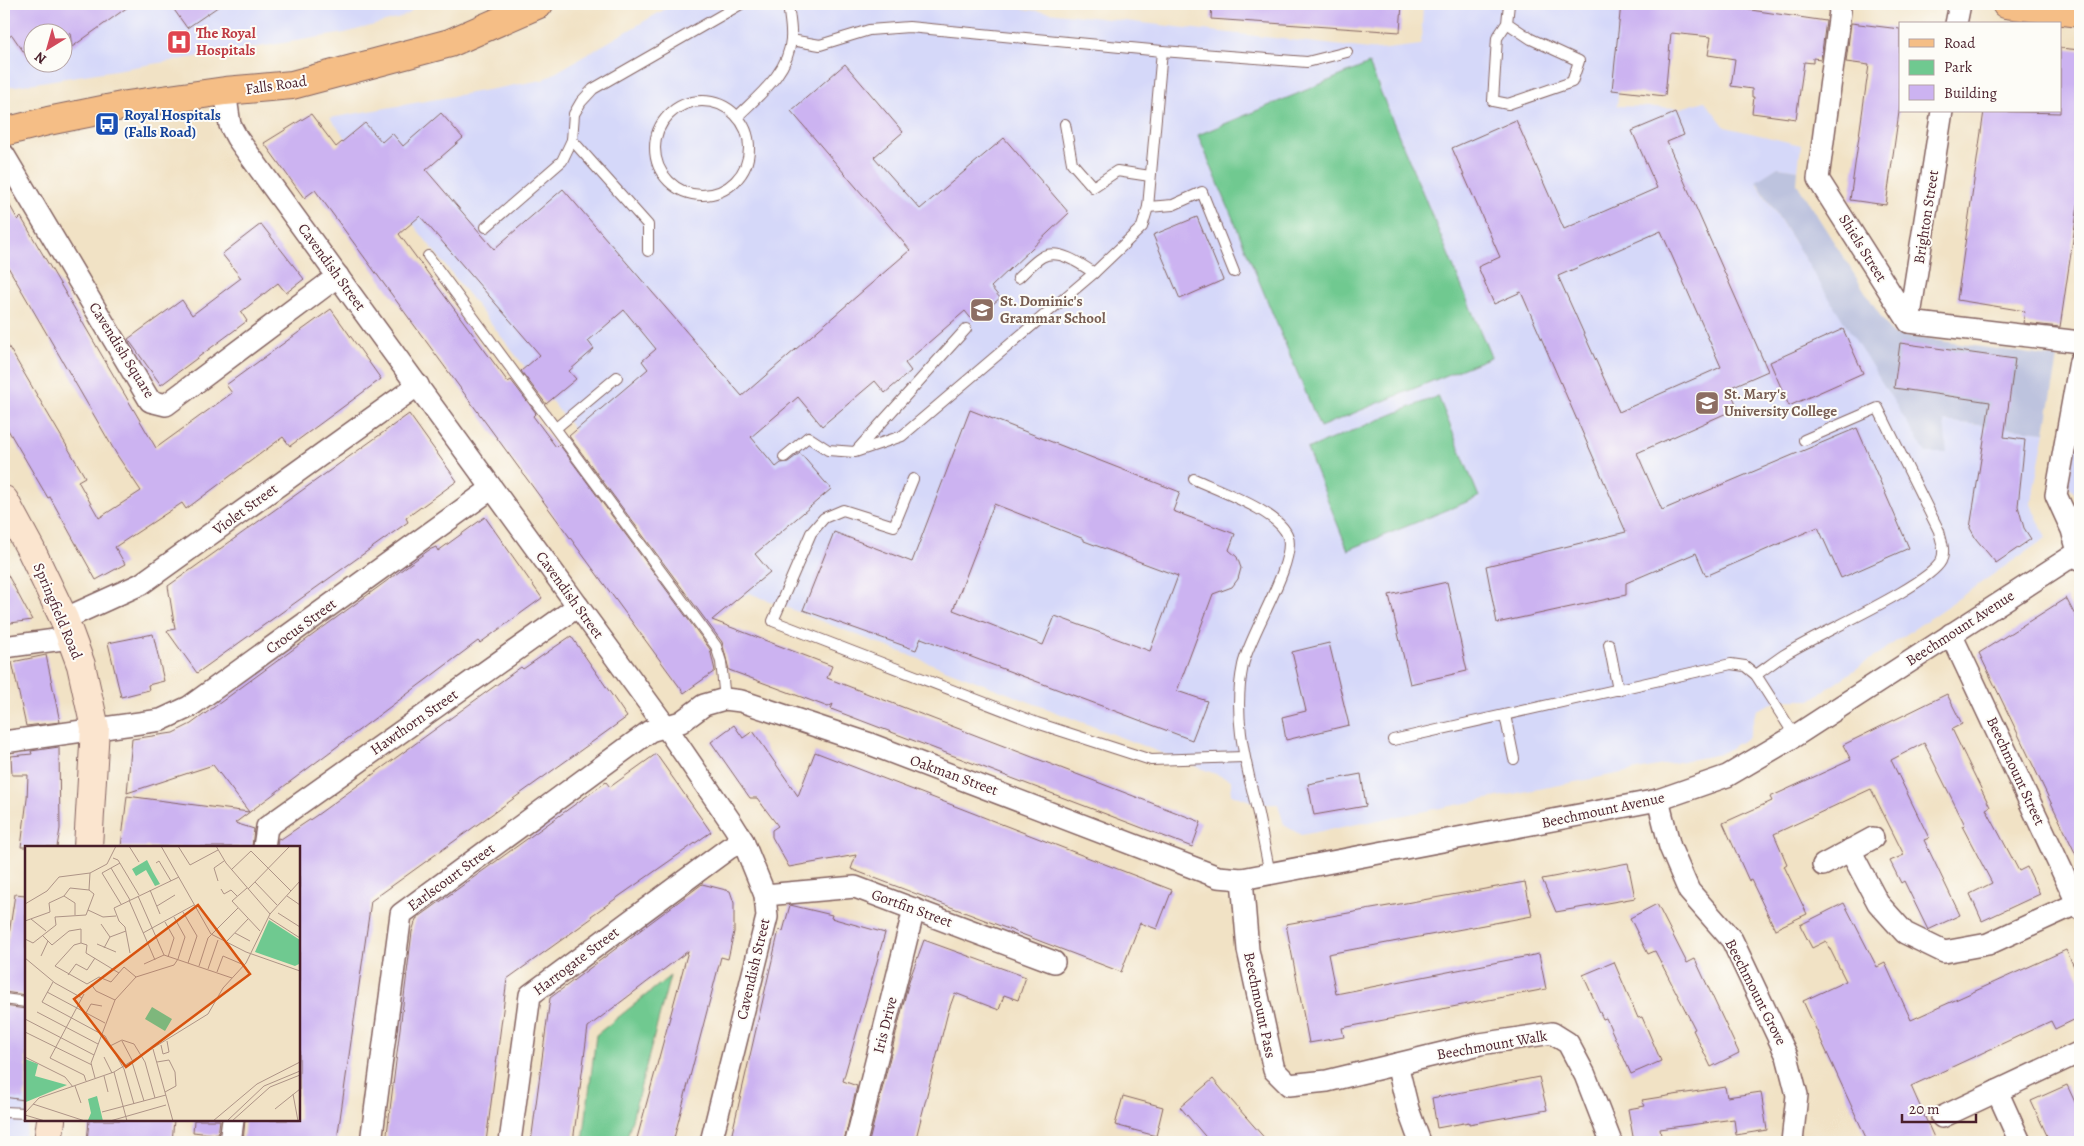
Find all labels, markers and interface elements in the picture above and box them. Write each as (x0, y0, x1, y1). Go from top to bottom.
north arrow (22, 22, 72, 72)
legend (1899, 22, 2062, 112)
place label: The Royal Hospitals (196, 23, 256, 60)
hospital icon: The Royal Hospitals (166, 29, 192, 55)
text: Road (1944, 33, 1976, 53)
text: N (31, 47, 50, 69)
text: Park (1944, 57, 1973, 77)
street label: Falls Road (244, 71, 309, 99)
text: Building (1944, 83, 1997, 103)
place label: Royal Hospitals (Falls Road) (124, 105, 221, 142)
bus stop icon: Royal Hospitals (Falls Road) (94, 111, 120, 137)
street label: Brighton Street (1909, 169, 1943, 265)
street label: Shiels Street (1834, 210, 1892, 286)
street label: Cavendish Street (293, 219, 371, 315)
place label: St. Dominic's Grammar School (1000, 291, 1106, 328)
school or university icon: St. Dominic's Grammar School (969, 297, 995, 323)
street label: Cavendish Square (84, 298, 160, 402)
place label: St. Mary's University College (1724, 384, 1837, 421)
school or university icon: St. Mary's University College (1694, 390, 1720, 416)
street label: Violet Street (208, 479, 281, 540)
street label: Cavendish Street (531, 547, 609, 643)
street label: Springfield Road (29, 560, 88, 663)
street label: Beechmount Avenue (1902, 585, 2018, 671)
street label: Crocus Street (262, 594, 340, 658)
street label: Hawthorn Street (366, 684, 462, 760)
street label: Beechmount Street (1982, 713, 2050, 829)
street label: Oakman Street (907, 750, 1001, 800)
street label: Beechmount Avenue (1540, 787, 1667, 833)
street label: Earlscourt Street (403, 839, 499, 915)
inset map (25, 846, 300, 1121)
street label: Gortfin Street (869, 884, 955, 932)
street label: Cavendish Street (732, 916, 774, 1022)
street label: Harrogate Street (529, 922, 623, 1000)
street label: Beechmount Grove (1721, 936, 1791, 1049)
street label: Beechmount Pass (1239, 950, 1281, 1060)
street label: Iris Drive (868, 994, 902, 1056)
street label: Beechmount Walk (1435, 1025, 1549, 1065)
scale bar (1902, 1091, 1975, 1123)
text: 20 m (1909, 1099, 1940, 1119)

